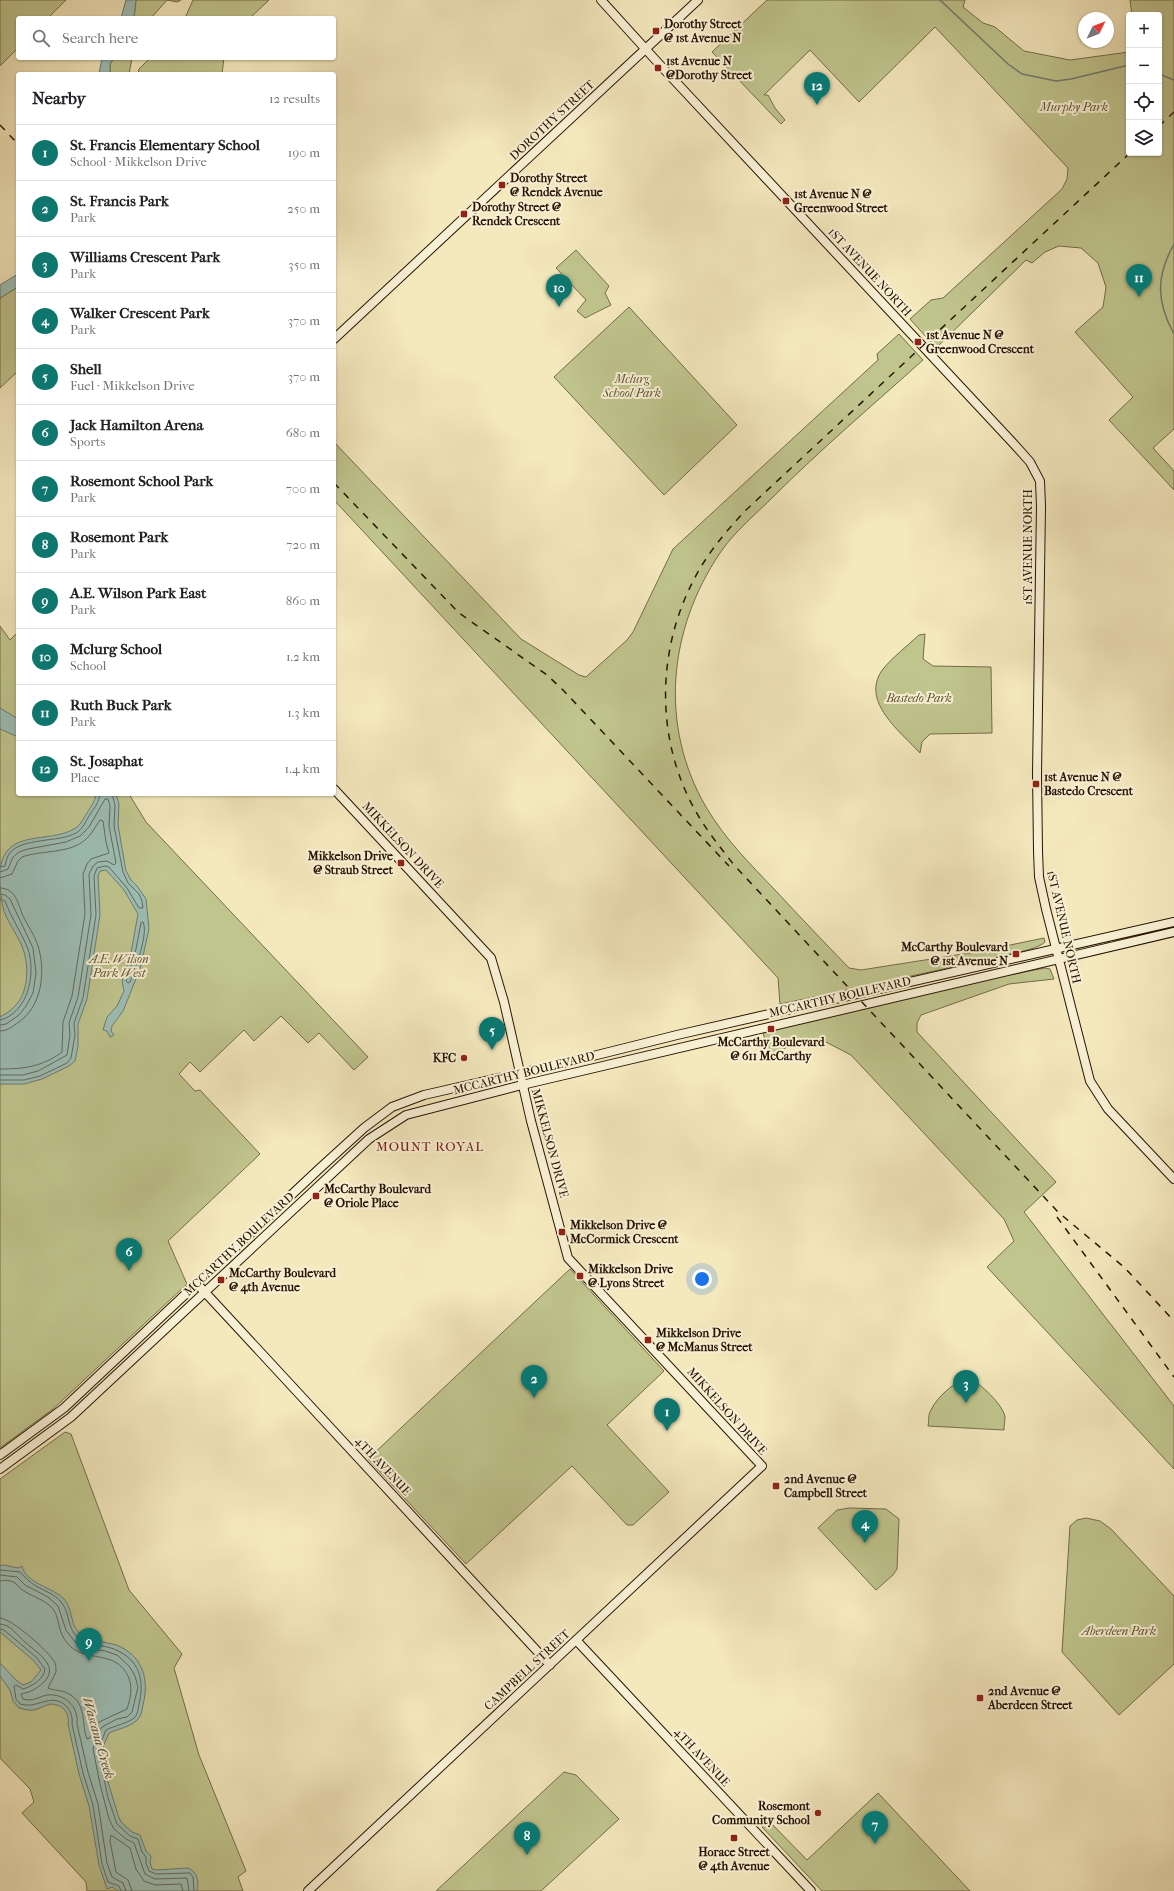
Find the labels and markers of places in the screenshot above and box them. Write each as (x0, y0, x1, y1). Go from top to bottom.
place label: Dorothy Street @ 1st Avenue N (664, 17, 742, 45)
marker: Dorothy Street @ 1st Avenue N (651, 26, 661, 36)
place label: 1st Avenue N @Dorothy Street (666, 54, 753, 83)
marker: 1st Avenue N @Dorothy Street (653, 63, 663, 73)
pin: 12 (804, 72, 830, 105)
place label: Dorothy Street @ Rendek Avenue (510, 171, 603, 199)
marker: Dorothy Street @ Rendek Avenue (497, 180, 507, 190)
place label: 1st Avenue N @ Greenwood Street (794, 187, 888, 215)
marker: 1st Avenue N @ Greenwood Street (781, 196, 791, 206)
place label: Dorothy Street @ Rendek Crescent (472, 200, 561, 228)
marker: Dorothy Street @ Rendek Crescent (459, 209, 469, 219)
pin: 11 (1126, 264, 1152, 297)
pin: 10 (546, 274, 572, 307)
place label: 1st Avenue N @ Greenwood Crescent (926, 328, 1035, 356)
marker: 1st Avenue N @ Greenwood Crescent (913, 337, 923, 347)
place label: 1st Avenue N @ Bastedo Crescent (1044, 770, 1134, 798)
marker: 1st Avenue N @ Bastedo Crescent (1031, 779, 1041, 789)
place label: Mikkelson Drive @ Straub Street (307, 849, 394, 877)
marker: Mikkelson Drive @ Straub Street (396, 858, 406, 868)
place label: McCarthy Boulevard @ 1st Avenue N (900, 940, 1009, 968)
marker: McCarthy Boulevard @ 1st Avenue N (1011, 949, 1021, 959)
pin: 5 (479, 1017, 505, 1050)
marker: McCarthy Boulevard @ 611 McCarthy (766, 1024, 776, 1034)
place label: McCarthy Boulevard @ 611 McCarthy (716, 1035, 825, 1064)
place label: KFC (433, 1051, 456, 1065)
marker: KFC (459, 1053, 469, 1063)
place label: McCarthy Boulevard @ Oriole Place (323, 1182, 432, 1210)
marker: McCarthy Boulevard @ Oriole Place (311, 1191, 321, 1201)
place label: Mikkelson Drive @ McCormick Crescent (569, 1218, 679, 1246)
marker: Mikkelson Drive @ McCormick Crescent (557, 1227, 567, 1237)
pin: 6 (116, 1238, 142, 1271)
place label: Mikkelson Drive @ Lyons Street (587, 1262, 673, 1291)
place label: McCarthy Boulevard @ 4th Avenue (228, 1266, 337, 1295)
marker: Mikkelson Drive @ Lyons Street (575, 1271, 585, 1281)
marker: McCarthy Boulevard @ 4th Avenue (216, 1275, 226, 1285)
place label: Mikkelson Drive @ McManus Street (655, 1326, 753, 1354)
marker: Mikkelson Drive @ McManus Street (643, 1335, 653, 1345)
pin: 2 (521, 1365, 547, 1398)
pin: 3 (953, 1370, 979, 1403)
pin: 1 (654, 1398, 680, 1431)
place label: 2nd Avenue @ Campbell Street (784, 1472, 868, 1501)
marker: 2nd Avenue @ Campbell Street (771, 1481, 781, 1491)
pin: 4 (852, 1510, 878, 1543)
pin: 9 (76, 1628, 102, 1661)
place label: 2nd Avenue @ Aberdeen Street (987, 1684, 1073, 1712)
marker: 2nd Avenue @ Aberdeen Street (975, 1693, 985, 1703)
place label: Rosemont Community School (712, 1799, 811, 1828)
marker: Rosemont Community School (813, 1808, 823, 1818)
pin: 7 (862, 1811, 888, 1844)
pin: 8 (514, 1822, 540, 1855)
marker: Horace Street @ 4th Avenue (729, 1833, 739, 1843)
place label: Horace Street @ 4th Avenue (698, 1845, 770, 1874)

